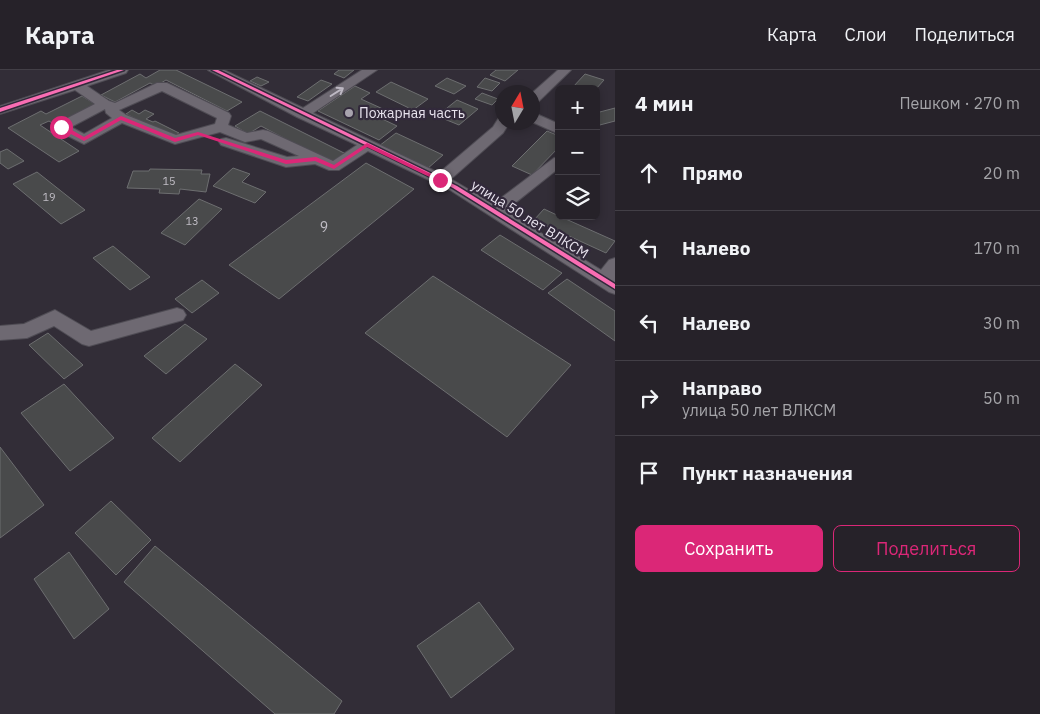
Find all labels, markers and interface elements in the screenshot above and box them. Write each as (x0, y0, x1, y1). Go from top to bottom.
text: Карта (25, 19, 95, 51)
text: Карта (767, 23, 817, 46)
text: Слои (845, 23, 887, 46)
text: Поделиться (915, 23, 1015, 46)
north arrow (495, 85, 540, 130)
map controls (555, 85, 600, 220)
button: + (555, 85, 600, 130)
one-way arrow (329, 87, 343, 97)
text: 4 мин (635, 89, 694, 117)
text: Пешком · 270 m (899, 93, 1020, 113)
place label: Пожарная часть (359, 104, 465, 122)
marker: Пожарная часть (343, 107, 355, 119)
route start (50, 116, 73, 139)
button: − (555, 130, 600, 175)
icon: ahead (635, 159, 663, 187)
text: Прямо (682, 161, 743, 185)
text: 20 m (983, 163, 1020, 183)
route end (429, 169, 452, 192)
house number: 15 (162, 174, 176, 188)
button: layers (555, 175, 600, 220)
street label: улица 50 лет ВЛКСМ (468, 176, 592, 262)
house number: 19 (42, 190, 56, 204)
house number: 13 (185, 214, 199, 228)
house number: 9 (320, 218, 328, 236)
icon: left (635, 234, 663, 262)
text: Налево (682, 236, 751, 260)
text: 170 m (973, 238, 1020, 258)
icon: left (635, 309, 663, 337)
text: Налево (682, 311, 751, 335)
text: 30 m (983, 313, 1020, 333)
text: Направо (682, 376, 762, 400)
icon: right (635, 384, 663, 412)
text: 50 m (983, 388, 1020, 408)
text: улица 50 лет ВЛКСМ (682, 400, 836, 420)
icon: arrive (635, 459, 663, 487)
text: Пункт назначения (682, 461, 853, 485)
button: Сохранить (635, 525, 823, 572)
button: Поделиться (833, 525, 1020, 572)

